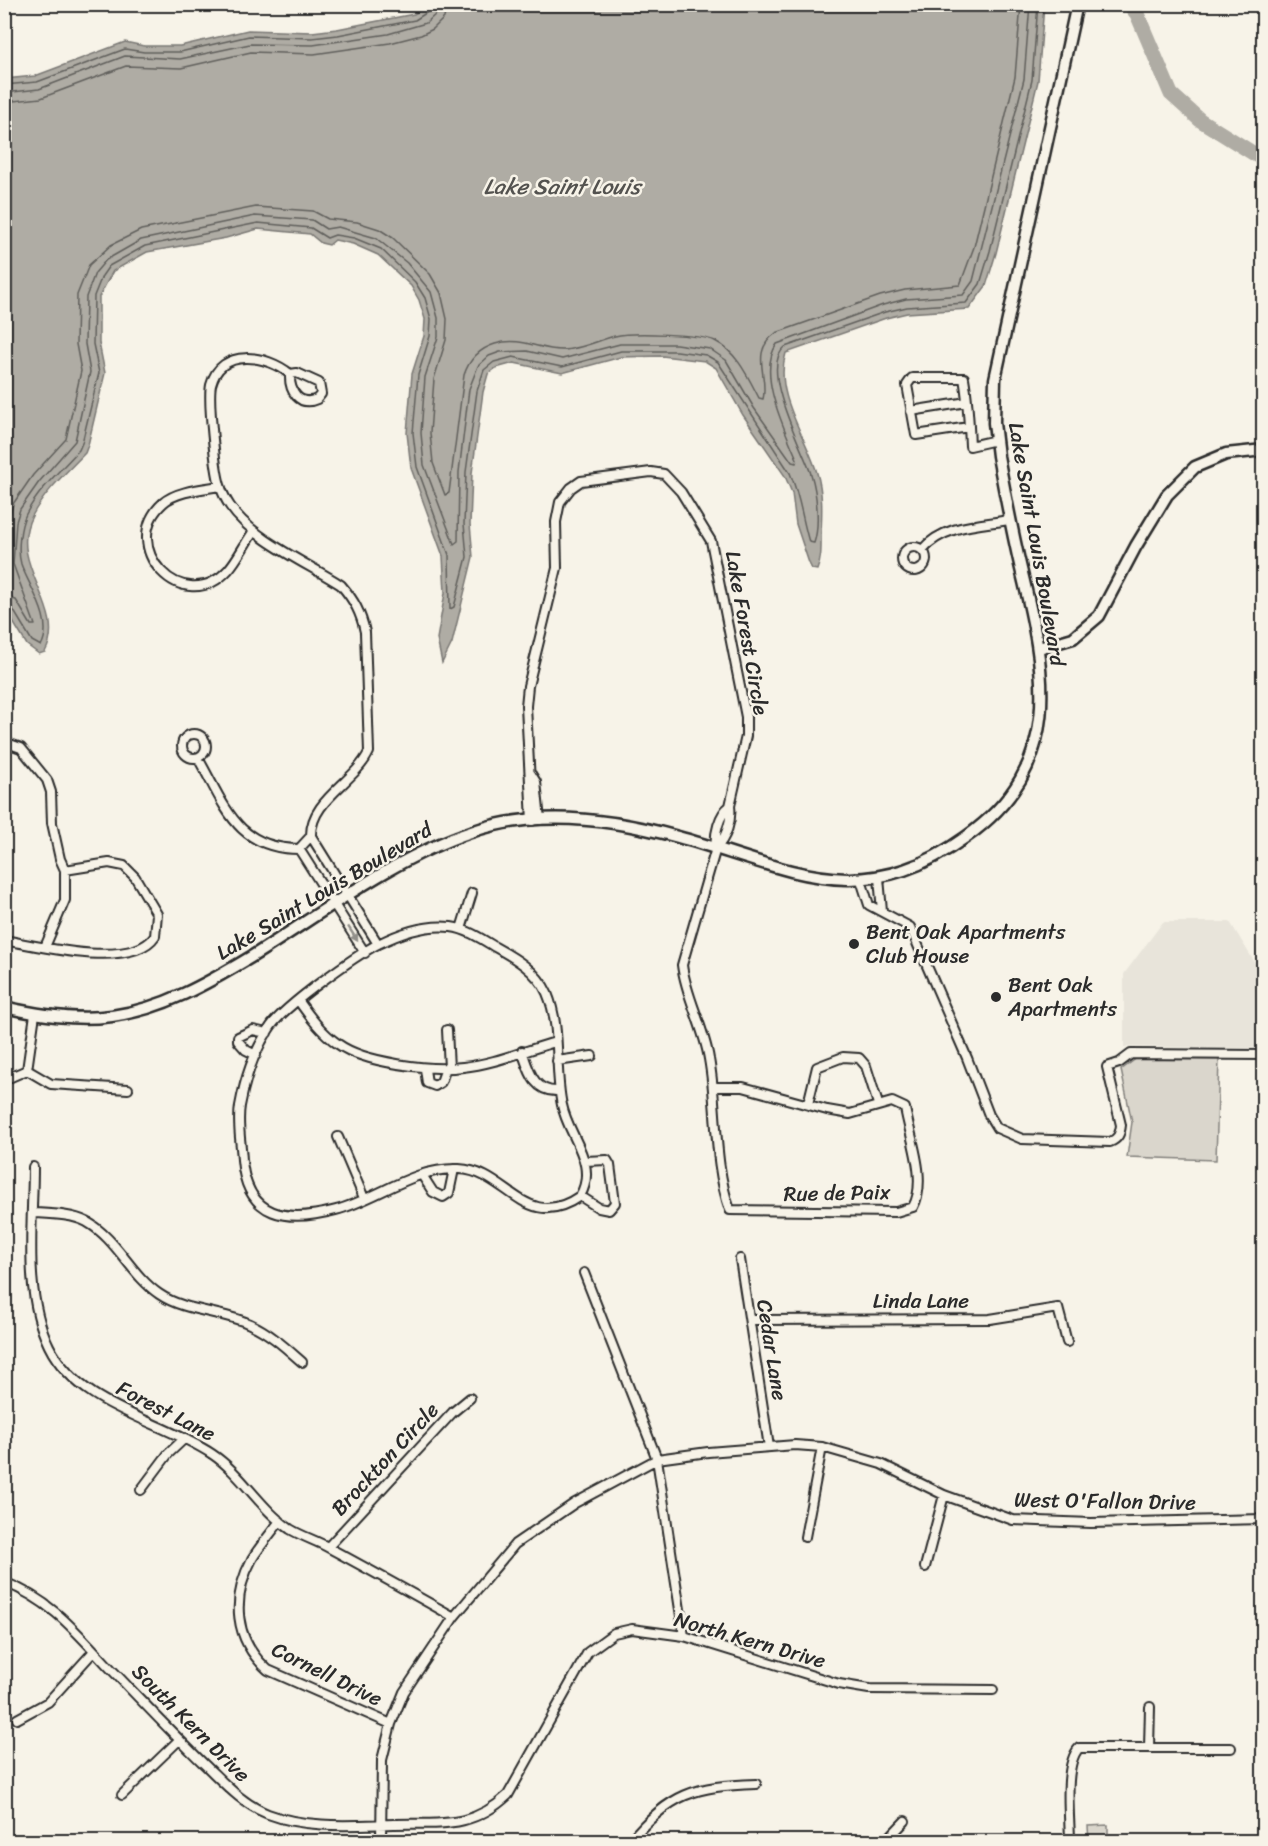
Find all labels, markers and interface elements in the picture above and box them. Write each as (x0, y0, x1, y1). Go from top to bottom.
water label: Lake Saint Louis (484, 167, 643, 206)
street label: Lake Saint Louis Boulevard (997, 419, 1077, 671)
street label: Lake Forest Circle (714, 548, 780, 718)
street label: Lake Saint Louis Boulevard (208, 810, 441, 971)
place label: Bent Oak Apartments Club House (866, 913, 1066, 975)
one-way arrow (347, 926, 358, 942)
marker: Bent Oak Apartments Club House (847, 937, 861, 951)
place label: Bent Oak Apartments (1007, 966, 1117, 1028)
marker: Bent Oak Apartments (989, 990, 1003, 1004)
street label: Rue de Paix (783, 1173, 891, 1213)
street label: Linda Lane (873, 1282, 969, 1320)
street label: Cedar Lane (745, 1297, 799, 1404)
street label: Forest Lane (109, 1370, 223, 1452)
street label: Brockton Circle (321, 1393, 449, 1525)
street label: West O'Fallon Drive (1014, 1480, 1196, 1522)
street label: North Kern Drive (670, 1600, 830, 1680)
street label: Cornell Drive (265, 1631, 389, 1717)
street label: South Kern Drive (122, 1654, 260, 1792)

